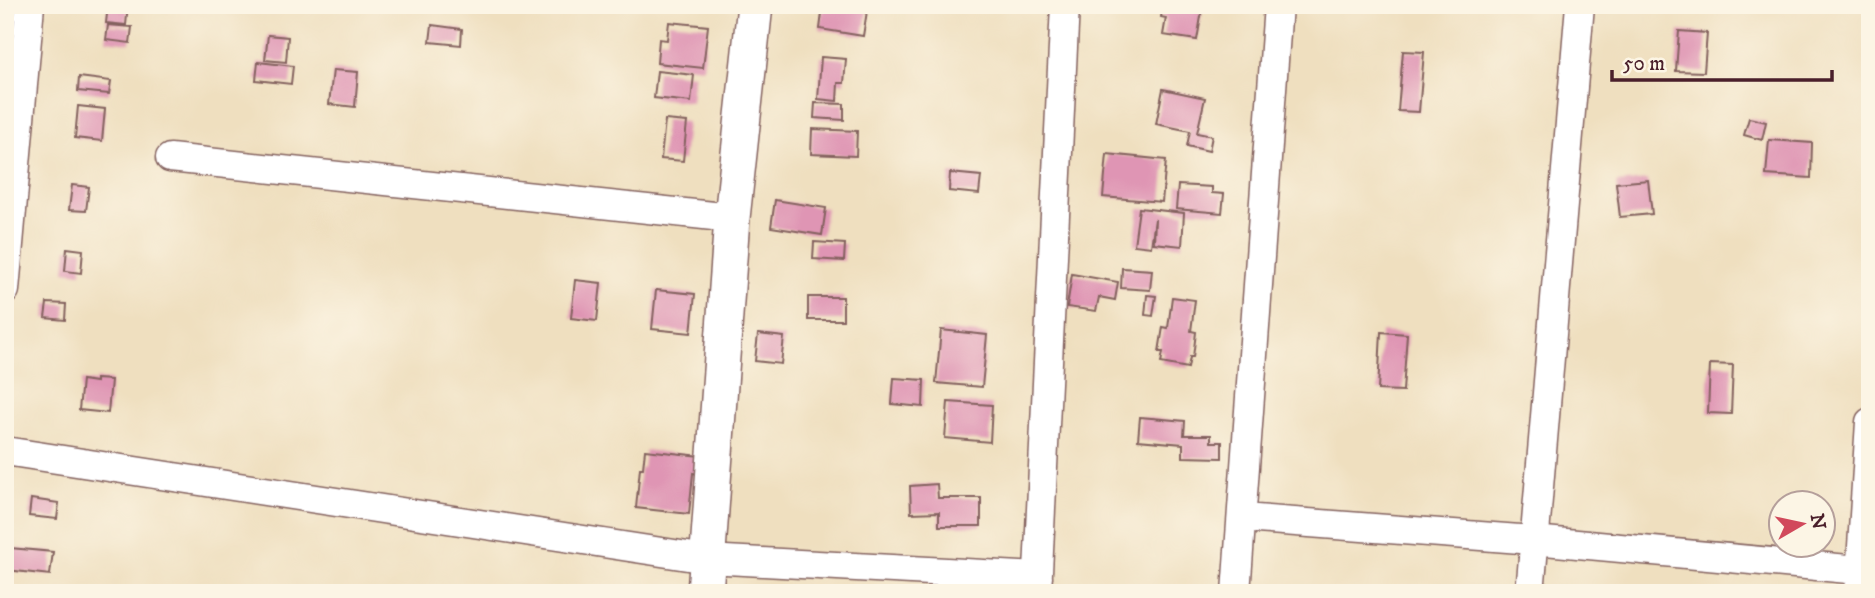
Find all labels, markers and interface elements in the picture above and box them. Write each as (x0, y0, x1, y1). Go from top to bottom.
scale bar (1612, 38, 1833, 82)
text: 50 m (1623, 51, 1665, 77)
north arrow (1766, 490, 1836, 560)
text: N (1805, 512, 1830, 531)

